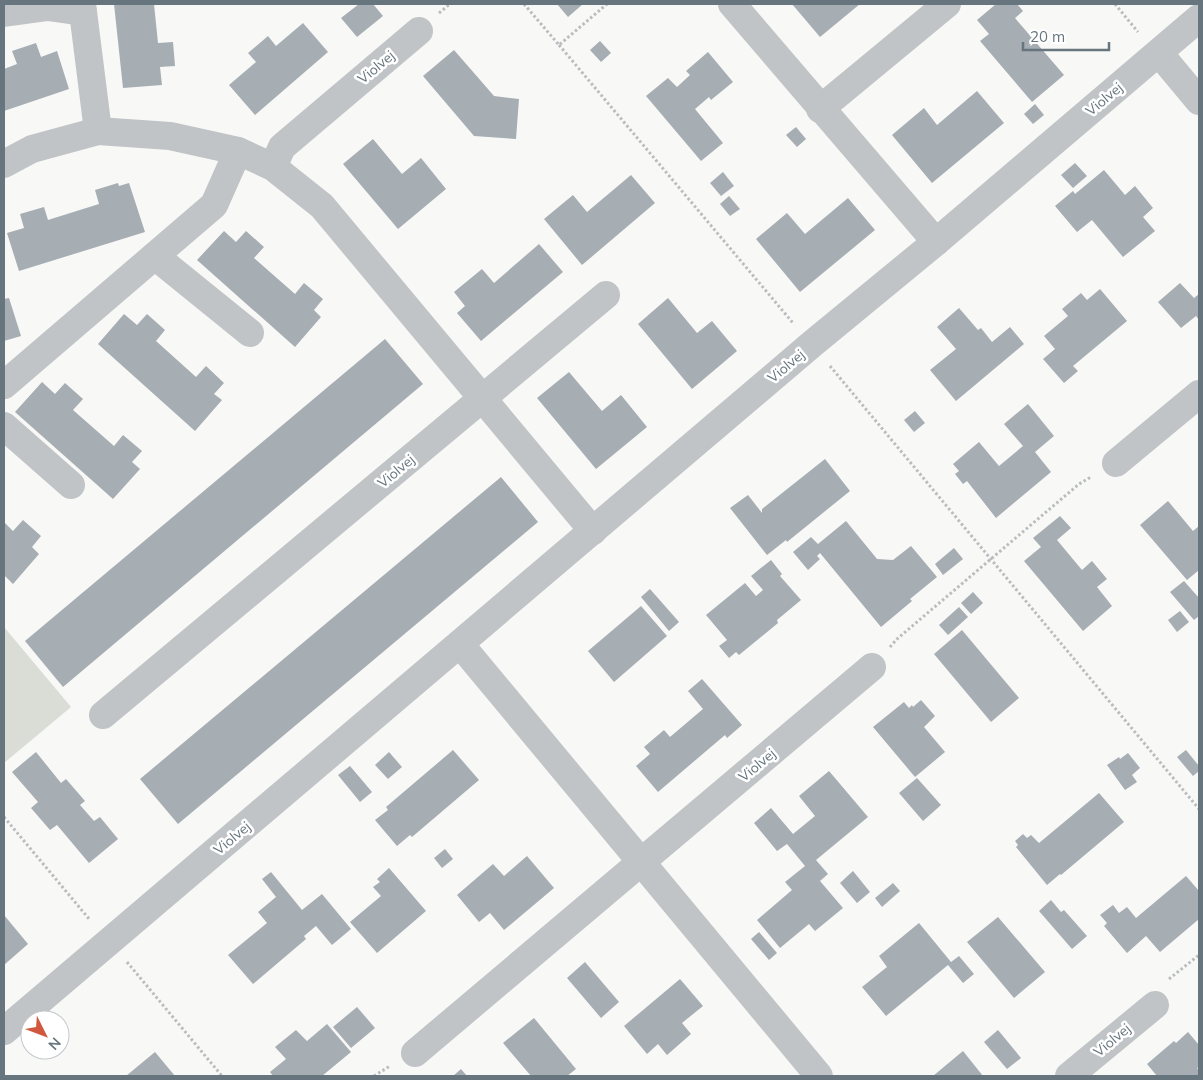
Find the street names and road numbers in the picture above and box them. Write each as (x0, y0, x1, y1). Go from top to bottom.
street label: Violvej (354, 46, 398, 88)
street label: Violvej (1082, 78, 1126, 120)
street label: Violvej (764, 345, 808, 387)
street label: Violvej (374, 450, 418, 492)
street label: Violvej (735, 744, 779, 786)
street label: Violvej (210, 817, 254, 859)
street label: Violvej (1090, 1019, 1134, 1061)

